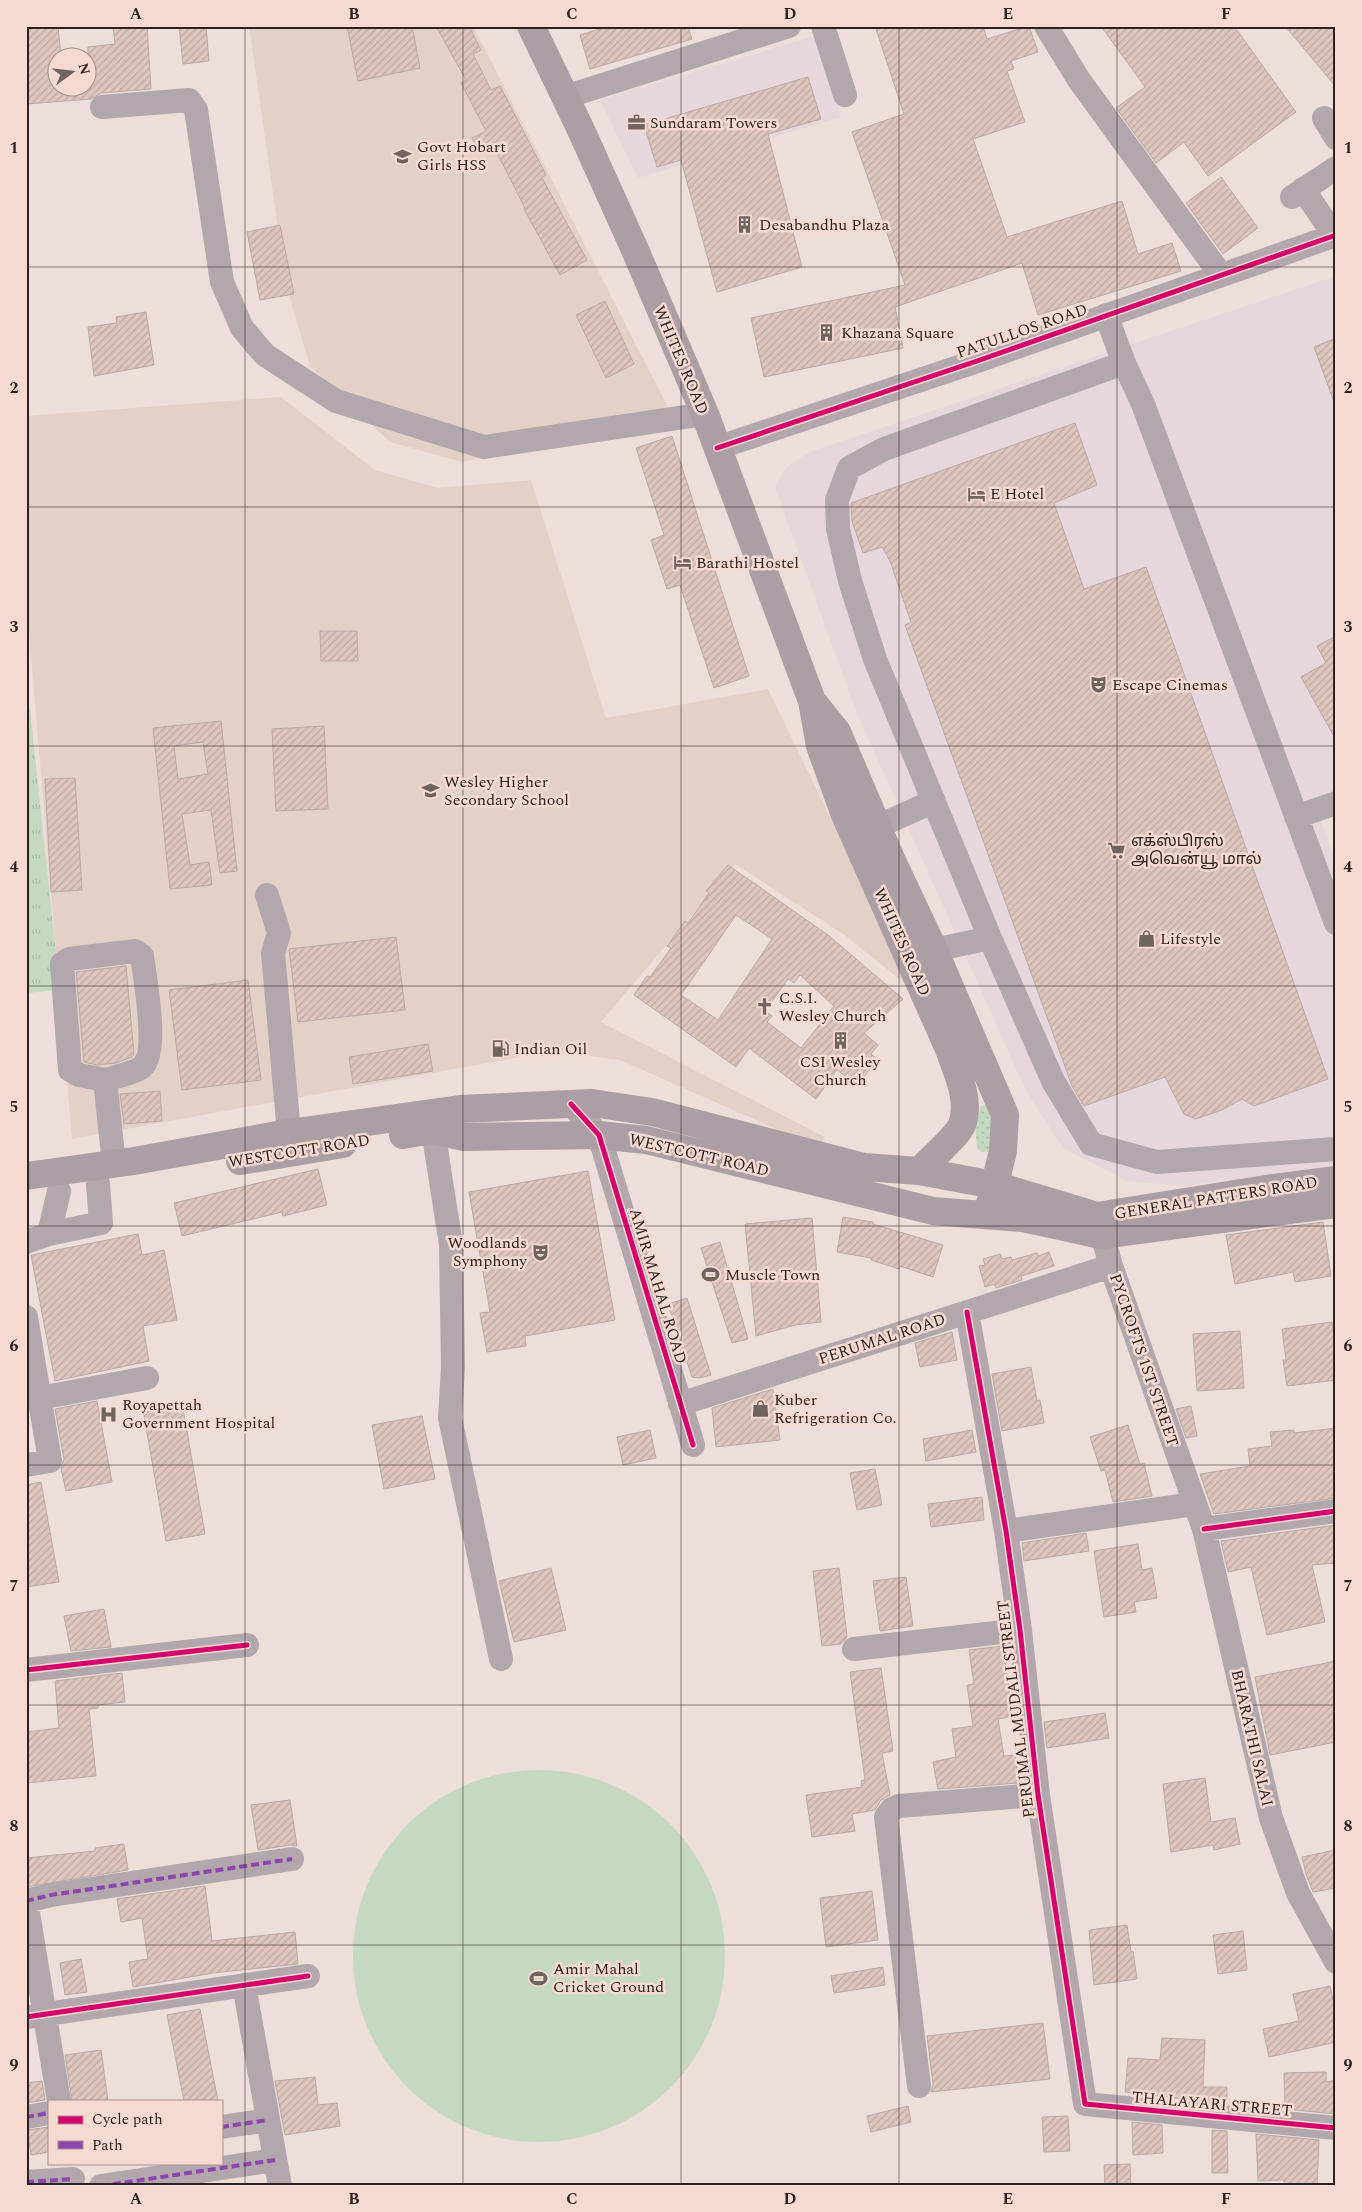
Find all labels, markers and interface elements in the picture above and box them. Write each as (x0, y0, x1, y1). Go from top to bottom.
text: A (130, 2, 143, 26)
text: B (348, 2, 360, 26)
text: C (566, 2, 578, 26)
text: D (784, 2, 797, 26)
text: E (1003, 2, 1013, 26)
text: F (1221, 2, 1231, 26)
north arrow (48, 48, 98, 98)
text: N (72, 61, 96, 77)
place label: Sundaram Towers (650, 111, 777, 135)
office icon: Sundaram Towers (626, 113, 646, 133)
place label: Govt Hobart Girls HSS (417, 135, 506, 177)
text: 1 (10, 136, 18, 160)
text: 1 (1344, 136, 1352, 160)
school or university icon: Govt Hobart Girls HSS (393, 146, 413, 166)
place label: Desabandhu Plaza (759, 213, 889, 237)
building icon: Desabandhu Plaza (735, 215, 755, 235)
street label: PATULLOS ROAD (953, 297, 1091, 365)
street label: WHITES ROAD (647, 302, 715, 418)
place label: Khazana Square (841, 321, 954, 345)
building icon: Khazana Square (817, 323, 837, 343)
text: 2 (10, 376, 19, 400)
text: 2 (1344, 376, 1353, 400)
place label: E Hotel (990, 482, 1044, 506)
hotel icon: E Hotel (966, 484, 986, 504)
place label: Barathi Hostel (696, 551, 799, 575)
hotel icon: Barathi Hostel (672, 553, 692, 573)
text: 3 (10, 615, 19, 639)
text: 3 (1344, 615, 1353, 639)
place label: Escape Cinemas (1112, 673, 1228, 697)
theatre icon: Escape Cinemas (1088, 675, 1108, 695)
place label: Wesley Higher Secondary School (444, 770, 569, 812)
school or university icon: Wesley Higher Secondary School (420, 781, 440, 801)
place label: எக்ஸ்பிரஸ் அவென்யூ மால் (1131, 829, 1262, 871)
supermarket icon: எக்ஸ்பிரஸ் அவென்யூ மால் (1107, 840, 1127, 860)
text: 4 (10, 855, 19, 879)
text: 4 (1344, 855, 1353, 879)
street label: WHITES ROAD (867, 884, 937, 1000)
place label: Lifestyle (1160, 927, 1221, 951)
shop icon: Lifestyle (1136, 929, 1156, 949)
place label: C.S.I. Wesley Church (779, 986, 886, 1028)
church icon: C.S.I. Wesley Church (755, 997, 775, 1017)
building icon: CSI Wesley Church (830, 1030, 850, 1050)
place label: Indian Oil (514, 1037, 587, 1061)
fuel station icon: Indian Oil (490, 1039, 510, 1059)
place label: CSI Wesley Church (800, 1050, 882, 1092)
text: 5 (10, 1095, 18, 1119)
text: 5 (1344, 1095, 1352, 1119)
street label: WESTCOTT ROAD (627, 1127, 771, 1183)
street label: WESTCOTT ROAD (226, 1128, 372, 1174)
street label: GENERAL PATTERS ROAD (1113, 1170, 1319, 1226)
street label: AMIR MAHAL ROAD (623, 1205, 693, 1367)
place label: Woodlands Symphony (448, 1231, 528, 1273)
theatre icon: Woodlands Symphony (531, 1242, 551, 1262)
place label: Muscle Town (725, 1263, 820, 1287)
sports icon: Muscle Town (701, 1265, 721, 1285)
street label: PYCROFTS 1ST STREET (1103, 1270, 1185, 1450)
street label: PERUMAL ROAD (815, 1307, 949, 1371)
text: 6 (10, 1334, 19, 1358)
text: 6 (1344, 1334, 1353, 1358)
place label: Kuber Refrigeration Co. (774, 1388, 897, 1430)
place label: Royapettah Government Hospital (122, 1393, 275, 1435)
shop icon: Kuber Refrigeration Co. (750, 1399, 770, 1419)
hospital icon: Royapettah Government Hospital (98, 1404, 118, 1424)
text: 7 (10, 1574, 19, 1598)
text: 7 (1344, 1574, 1353, 1598)
street label: PERUMAL MUDALI STREET (991, 1599, 1041, 1819)
street label: BHARATHI SALAI (1225, 1667, 1279, 1809)
text: 8 (10, 1814, 19, 1838)
text: 8 (1344, 1814, 1353, 1838)
place label: Amir Mahal Cricket Ground (553, 1957, 664, 1999)
sports icon: Amir Mahal Cricket Ground (529, 1968, 549, 1988)
text: 9 (10, 2053, 19, 2077)
text: 9 (1344, 2053, 1353, 2077)
street label: THALAYARI STREET (1131, 2085, 1293, 2123)
legend (48, 2100, 222, 2164)
text: Cycle path (92, 2108, 163, 2131)
text: Path (92, 2134, 123, 2157)
text: A (130, 2187, 143, 2211)
text: B (348, 2187, 360, 2211)
text: C (566, 2187, 578, 2211)
text: D (784, 2187, 797, 2211)
text: E (1003, 2187, 1013, 2211)
text: F (1221, 2187, 1231, 2211)

